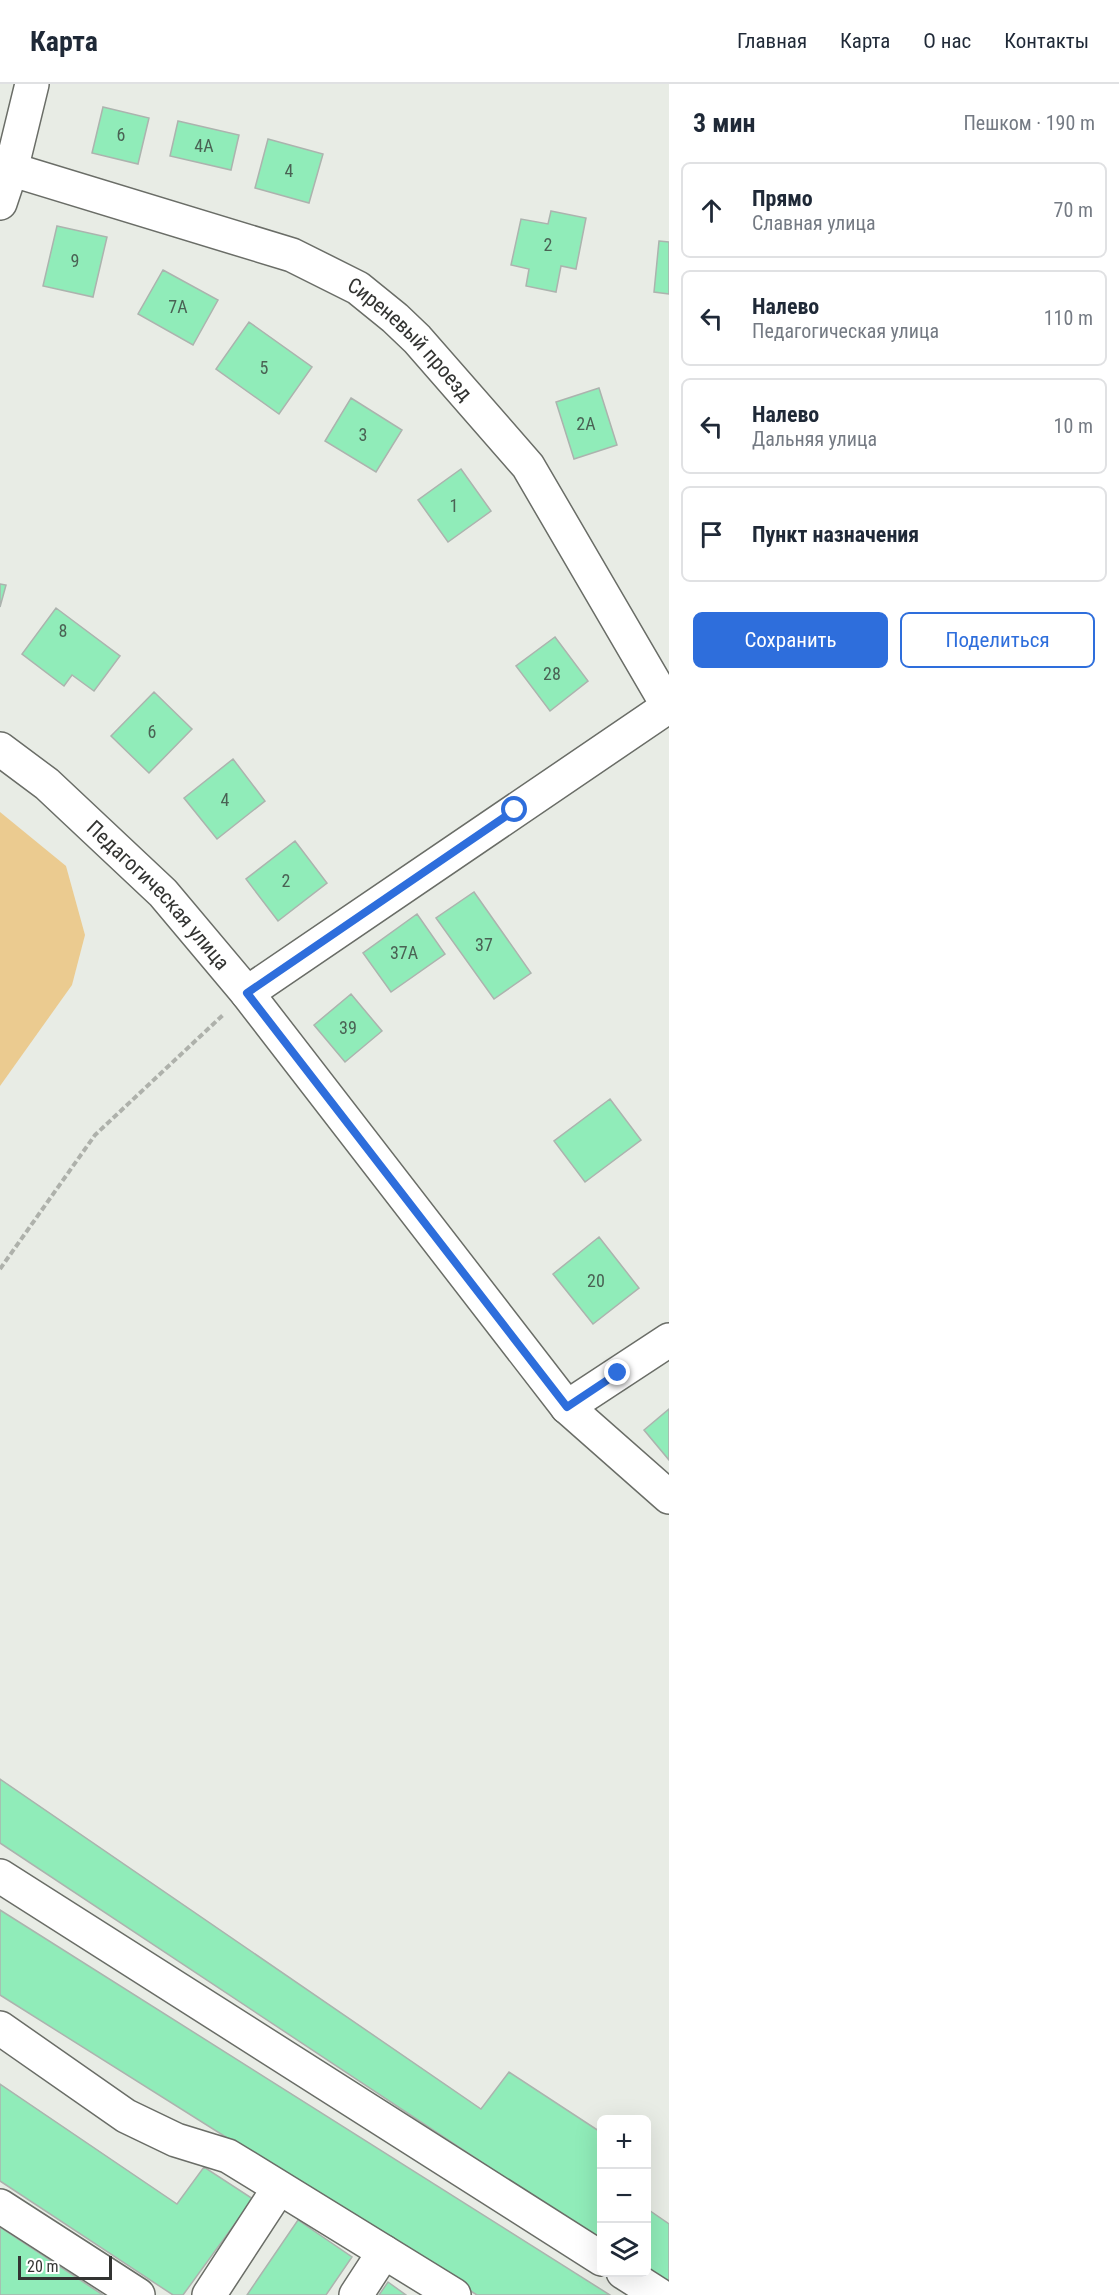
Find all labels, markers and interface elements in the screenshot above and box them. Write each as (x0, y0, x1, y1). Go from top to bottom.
text: Карта (30, 25, 98, 58)
text: Главная (737, 29, 807, 53)
text: Карта (840, 29, 890, 53)
text: О нас (923, 29, 971, 53)
text: Контакты (1004, 29, 1089, 53)
text: 3 мин (693, 108, 755, 138)
text: Пешком · 190 m (963, 111, 1095, 135)
house number: 6 (117, 124, 125, 145)
house number: 4А (194, 135, 214, 156)
house number: 4 (285, 160, 294, 181)
text: Прямо (752, 186, 813, 211)
icon: ahead (695, 194, 728, 227)
text: 70 m (1054, 198, 1093, 222)
text: Славная улица (752, 211, 876, 235)
house number: 2 (544, 234, 553, 255)
house number: 9 (71, 250, 79, 271)
street label: Сиреневый проезд (344, 273, 477, 405)
text: Налево (752, 294, 819, 319)
house number: 7А (168, 296, 188, 317)
icon: left (695, 302, 728, 335)
text: 110 m (1044, 306, 1093, 330)
text: Педагогическая улица (752, 319, 939, 343)
house number: 5 (260, 357, 269, 378)
text: Налево (752, 402, 819, 427)
icon: left (695, 410, 728, 443)
house number: 2А (576, 413, 596, 434)
text: 10 m (1054, 414, 1093, 438)
house number: 3 (359, 424, 367, 445)
text: Дальняя улица (752, 427, 877, 451)
house number: 1 (450, 495, 458, 516)
icon: arrive (695, 518, 728, 551)
text: Пункт назначения (752, 522, 919, 547)
button: Сохранить (693, 612, 888, 668)
button: Поделиться (900, 612, 1095, 668)
house number: 8 (59, 620, 67, 641)
house number: 28 (543, 663, 561, 684)
house number: 6 (148, 721, 156, 742)
house number: 4 (221, 789, 230, 810)
route start (501, 796, 527, 822)
street label: Педагогическая улица (82, 816, 234, 975)
house number: 2 (282, 870, 291, 891)
house number: 37 (475, 934, 493, 955)
house number: 37А (390, 942, 419, 963)
house number: 39 (339, 1017, 357, 1038)
house number: 20 (587, 1270, 605, 1291)
route end (604, 1359, 630, 1385)
map controls (597, 2115, 651, 2277)
button: + (597, 2115, 651, 2169)
button: − (597, 2169, 651, 2223)
button: layers (597, 2223, 651, 2277)
scale bar (18, 2253, 112, 2280)
text: 20 m (27, 2257, 59, 2276)

